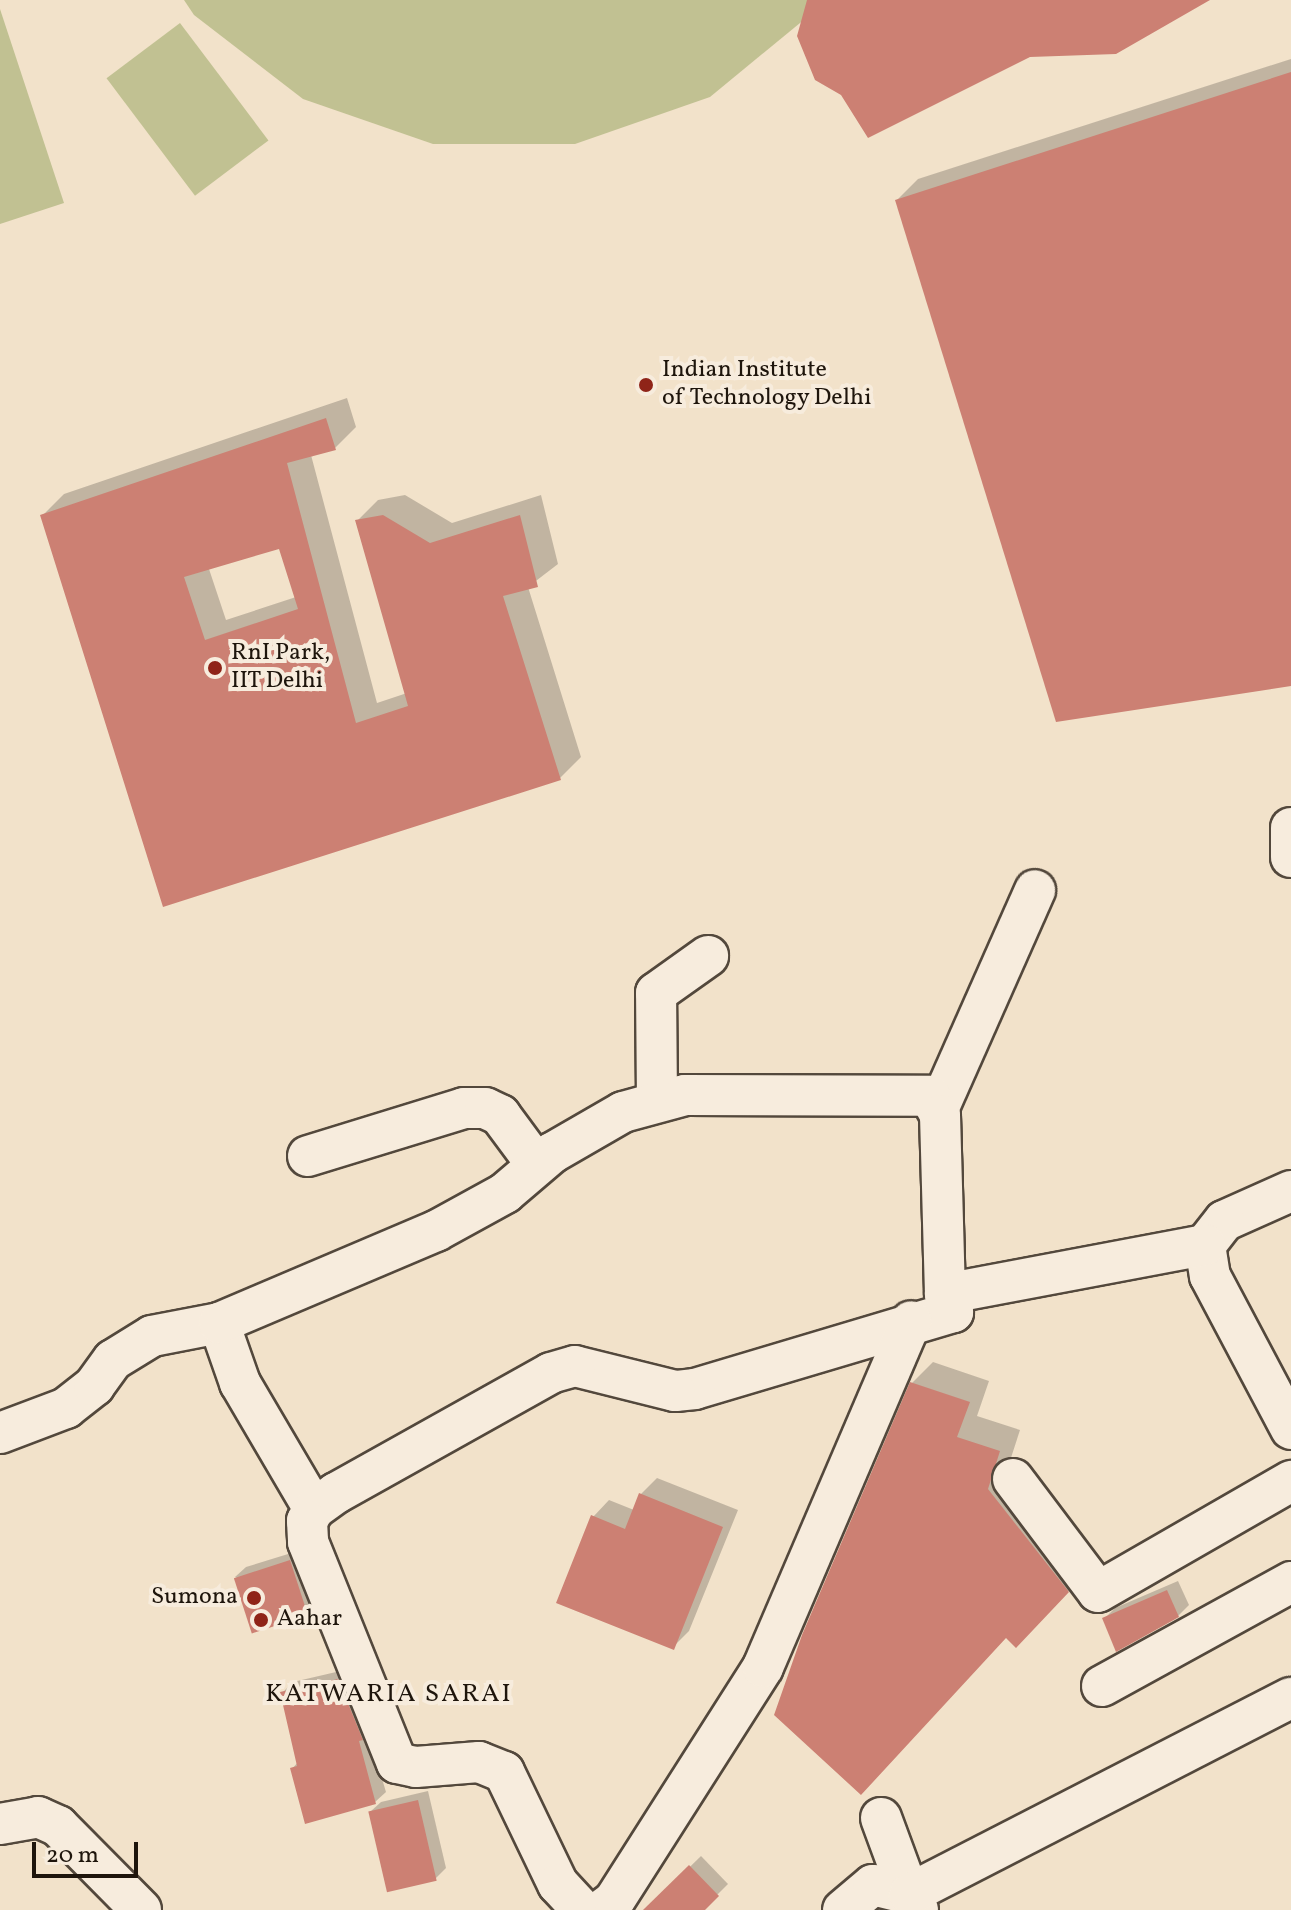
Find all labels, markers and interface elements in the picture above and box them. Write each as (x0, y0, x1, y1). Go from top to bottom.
place label: Indian Institute of Technology Delhi (662, 357, 870, 413)
marker: Indian Institute of Technology Delhi (637, 376, 655, 394)
place label: RnI Park, IIT Delhi (231, 640, 330, 696)
marker: RnI Park, IIT Delhi (206, 659, 224, 677)
place label: Sumona (151, 1584, 238, 1612)
marker: Sumona (245, 1589, 263, 1607)
place label: Aahar (277, 1606, 342, 1634)
marker: Aahar (252, 1611, 270, 1629)
district label: KATWARIA SARAI (265, 1679, 513, 1711)
scale bar (36, 1826, 142, 1876)
text: 20 m (46, 1839, 99, 1873)

